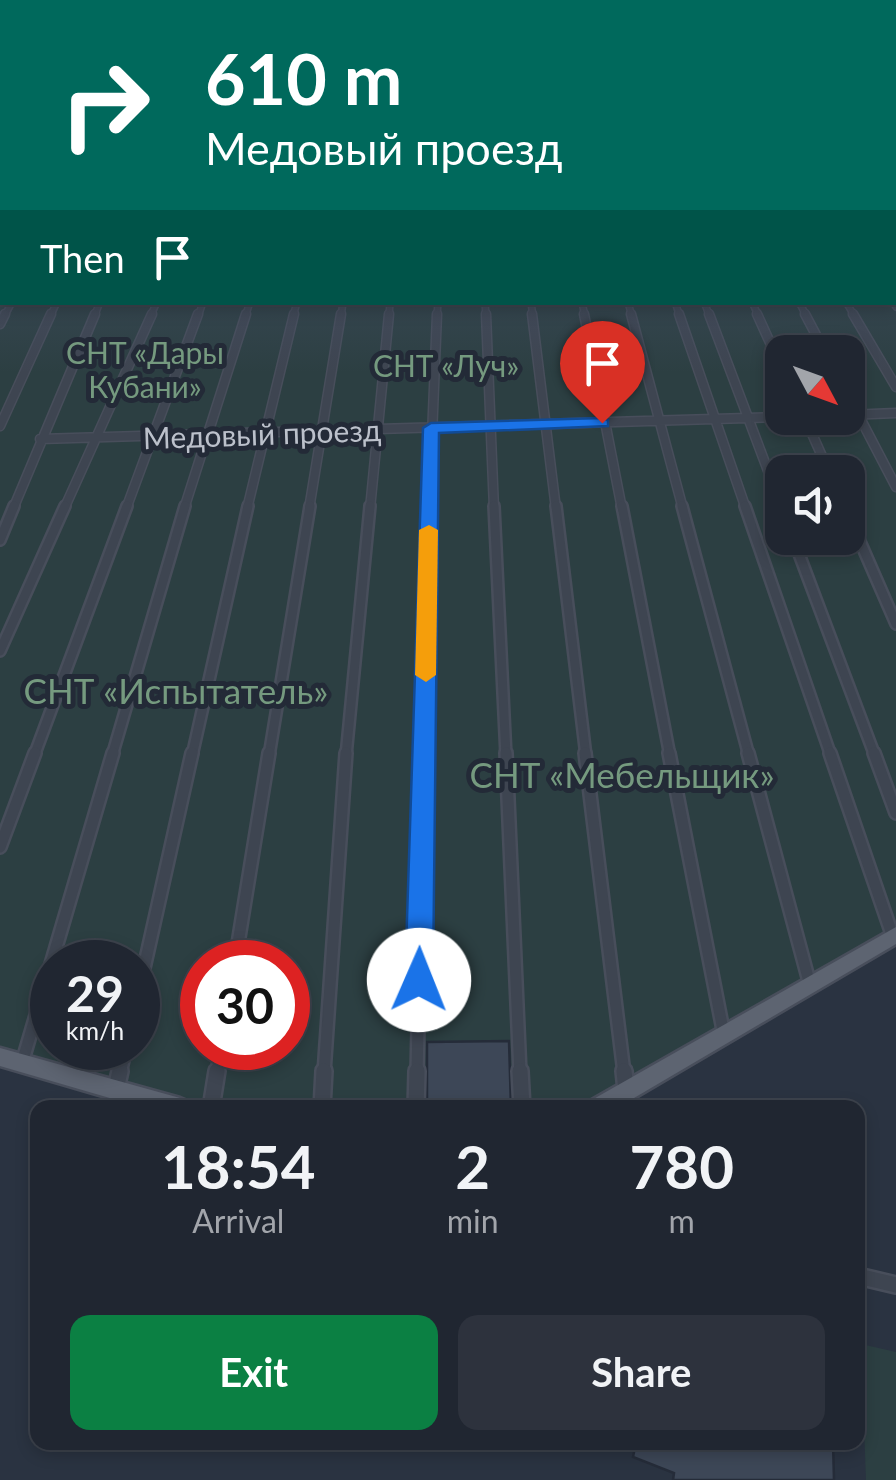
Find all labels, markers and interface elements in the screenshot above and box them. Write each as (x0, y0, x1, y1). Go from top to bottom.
text: 610 m (205, 36, 402, 120)
icon: right (40, 40, 170, 170)
text: Медовый проезд (205, 121, 562, 175)
icon: arrive (145, 230, 200, 285)
text: Then (40, 235, 125, 281)
pin (560, 321, 645, 424)
park label: СНТ «Дары Кубани» (66, 334, 224, 404)
north arrow (765, 335, 865, 435)
map controls (765, 335, 865, 555)
icon: arrive (575, 336, 630, 391)
park label: СНТ «Луч» (373, 347, 519, 383)
street label: Медовый проезд (142, 411, 382, 455)
button: sound (765, 455, 865, 555)
park label: СНТ «Испытатель» (24, 669, 328, 711)
park label: СНТ «Мебельщик» (470, 753, 774, 795)
position arrow (367, 928, 471, 1032)
speed limit sign: 30 (180, 940, 310, 1070)
text: 29 (66, 963, 124, 1023)
text: km/h (66, 1015, 124, 1045)
text: 18:54 (161, 1130, 316, 1202)
text: 2 (455, 1130, 490, 1202)
text: 780 (630, 1130, 734, 1202)
text: Arrival (192, 1201, 284, 1240)
text: min (447, 1201, 499, 1240)
text: m (669, 1201, 695, 1240)
button: Exit (70, 1315, 438, 1430)
button: Share (458, 1315, 825, 1430)

